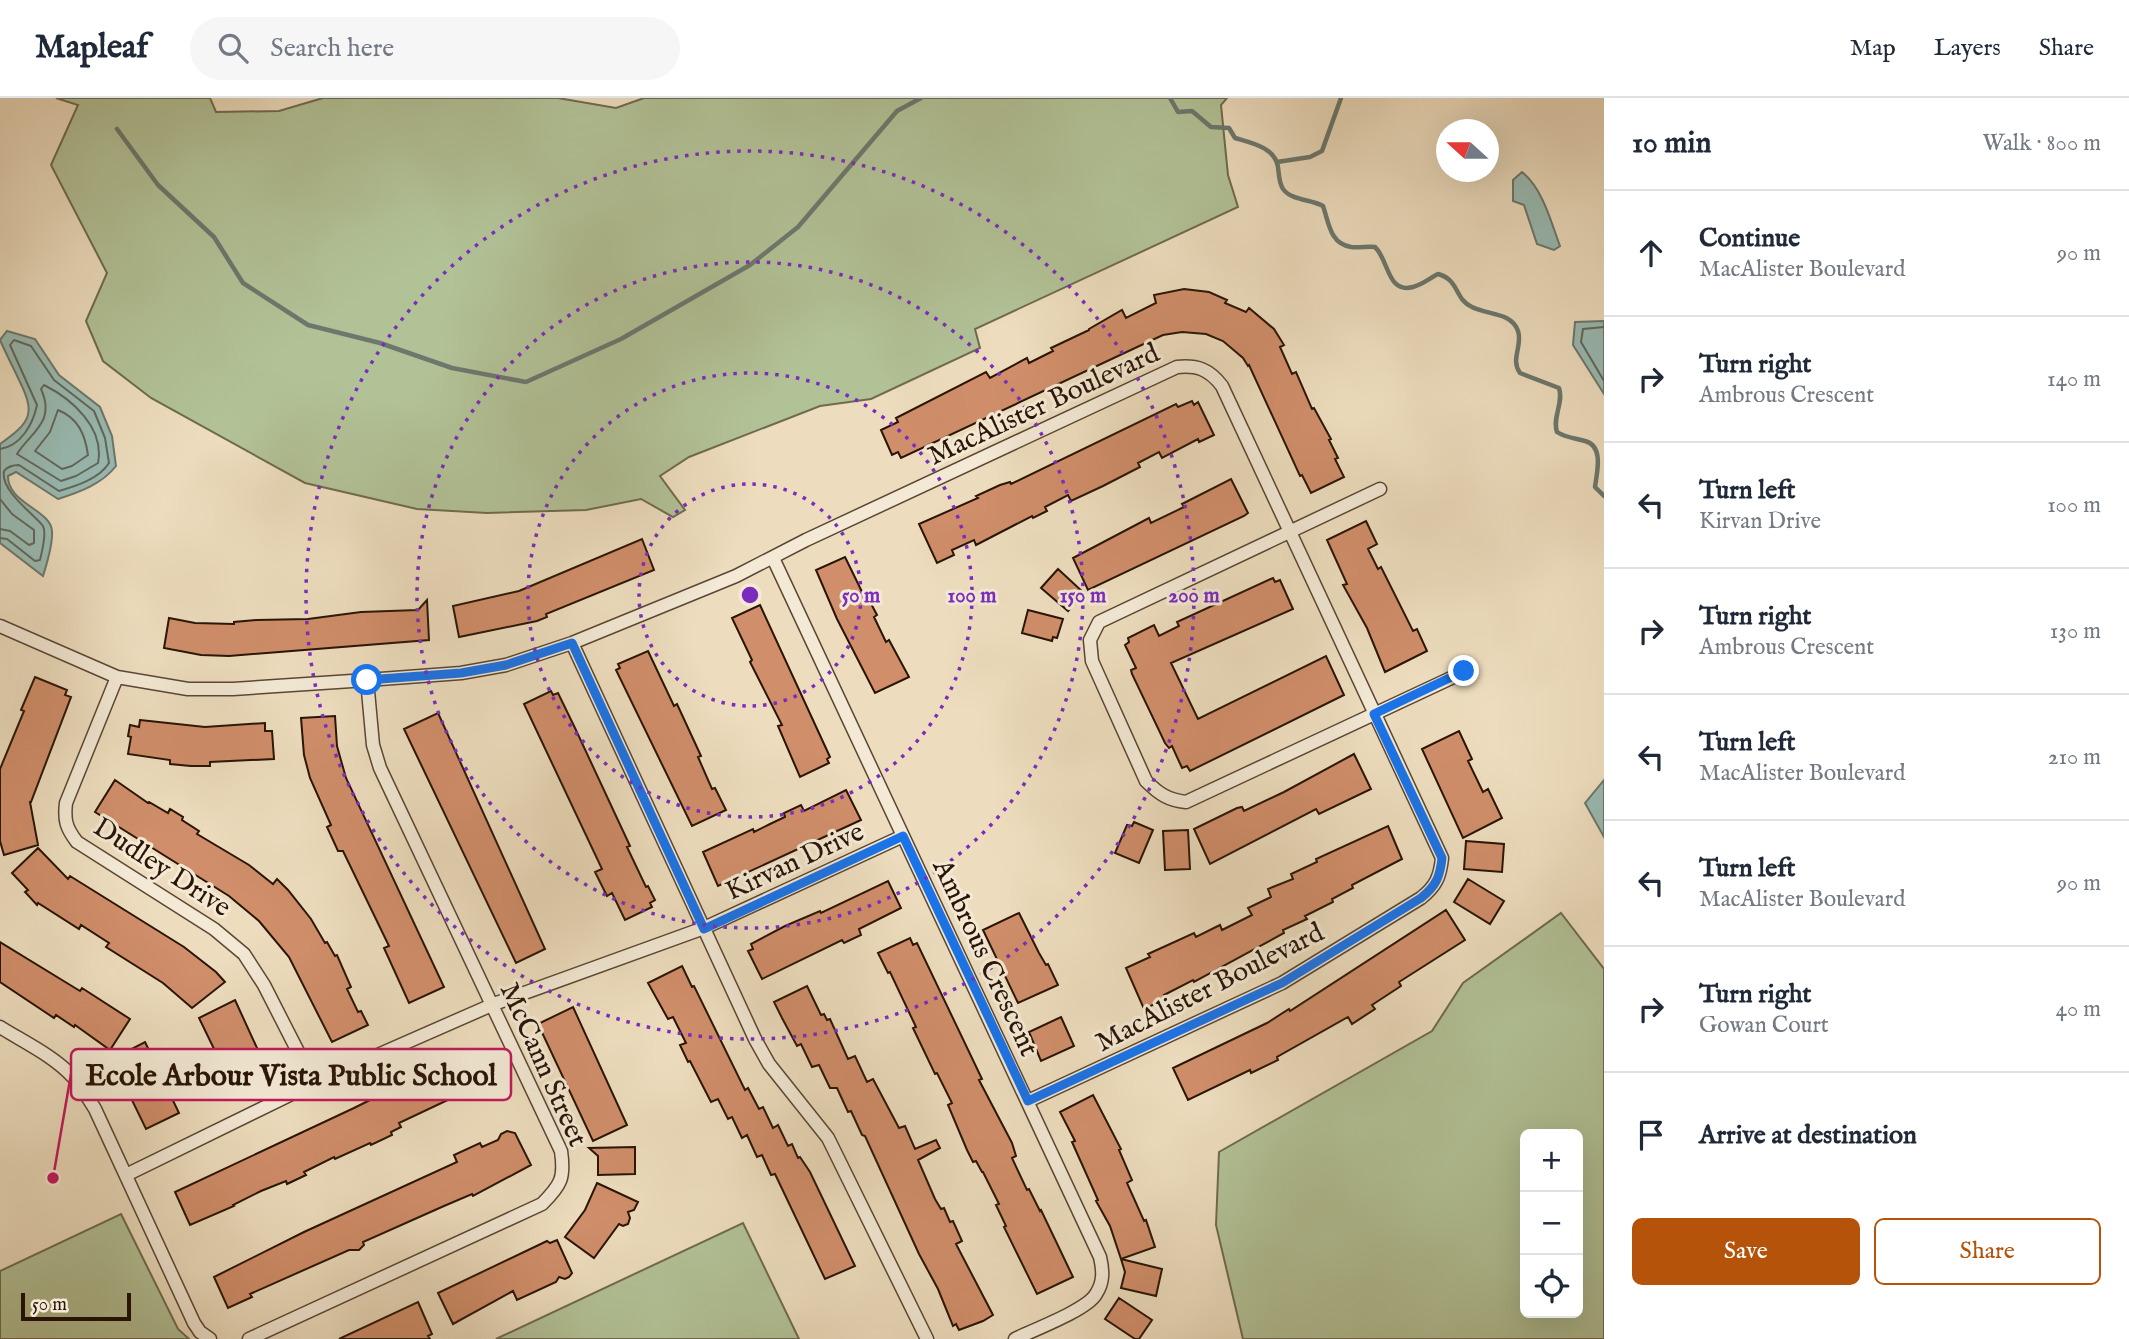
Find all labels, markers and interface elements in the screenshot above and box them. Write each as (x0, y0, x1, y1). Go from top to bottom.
search box (190, 17, 680, 80)
text: Mapleaf (35, 27, 148, 69)
icon: search (214, 29, 252, 67)
text: Search here (270, 32, 394, 65)
text: Map (1850, 33, 1896, 64)
text: Layers (1934, 33, 2001, 64)
text: Share (2039, 33, 2094, 64)
north arrow (1436, 119, 1499, 182)
text: 10 min (1632, 125, 1712, 163)
text: Walk · 800 m (1982, 129, 2101, 158)
text: Continue (1699, 222, 1800, 255)
icon: ahead (1632, 234, 1670, 272)
text: 90 m (2057, 239, 2101, 268)
text: MacAlister Boulevard (1699, 255, 1905, 284)
street label: MacAlister Boulevard (923, 336, 1165, 474)
text: Turn right (1699, 348, 1812, 381)
icon: right (1632, 360, 1670, 398)
text: 140 m (2047, 365, 2101, 394)
text: Ambrous Crescent (1699, 381, 1874, 410)
text: Turn left (1699, 474, 1796, 507)
icon: left (1632, 486, 1670, 524)
text: 100 m (2047, 491, 2101, 520)
text: Kirvan Drive (1699, 507, 1821, 536)
centre of rings (738, 583, 762, 607)
text: 50 m (842, 583, 881, 610)
text: 100 m (947, 583, 997, 610)
text: 150 m (1060, 583, 1107, 610)
text: 200 m (1168, 583, 1220, 610)
text: Turn right (1699, 600, 1812, 633)
icon: right (1632, 612, 1670, 650)
text: 130 m (2050, 617, 2101, 646)
text: Ambrous Crescent (1699, 633, 1874, 662)
route end (1448, 655, 1479, 686)
route start (351, 664, 382, 695)
text: Turn left (1699, 726, 1796, 759)
icon: left (1632, 738, 1670, 776)
text: 210 m (2048, 743, 2101, 772)
text: MacAlister Boulevard (1699, 759, 1905, 788)
street label: Dudley Drive (86, 811, 237, 926)
street label: Kirvan Drive (720, 815, 870, 910)
text: Turn left (1699, 852, 1796, 885)
street label: Ambrous Crescent (923, 853, 1046, 1062)
icon: left (1632, 864, 1670, 902)
text: 90 m (2057, 869, 2101, 898)
text: MacAlister Boulevard (1699, 885, 1905, 914)
street label: MacAlister Boulevard (1090, 916, 1330, 1061)
street label: McCann Street (491, 978, 595, 1153)
text: Turn right (1699, 978, 1812, 1011)
icon: right (1632, 990, 1670, 1028)
text: 40 m (2056, 995, 2101, 1024)
text: Gowan Court (1699, 1011, 1829, 1040)
callout: Ecole Arbour Vista Public School (71, 1049, 511, 1100)
text: Ecole Arbour Vista Public School (85, 1058, 498, 1096)
icon: arrive (1632, 1116, 1670, 1154)
text: Arrive at destination (1699, 1119, 1917, 1152)
map controls (1520, 1129, 1583, 1318)
button: + (1520, 1129, 1583, 1192)
button: − (1520, 1192, 1583, 1255)
button: Save (1632, 1218, 1860, 1285)
button: Share (1874, 1218, 2101, 1285)
button: locate (1520, 1255, 1583, 1318)
scale bar (21, 1290, 131, 1322)
text: 50 m (32, 1293, 67, 1317)

